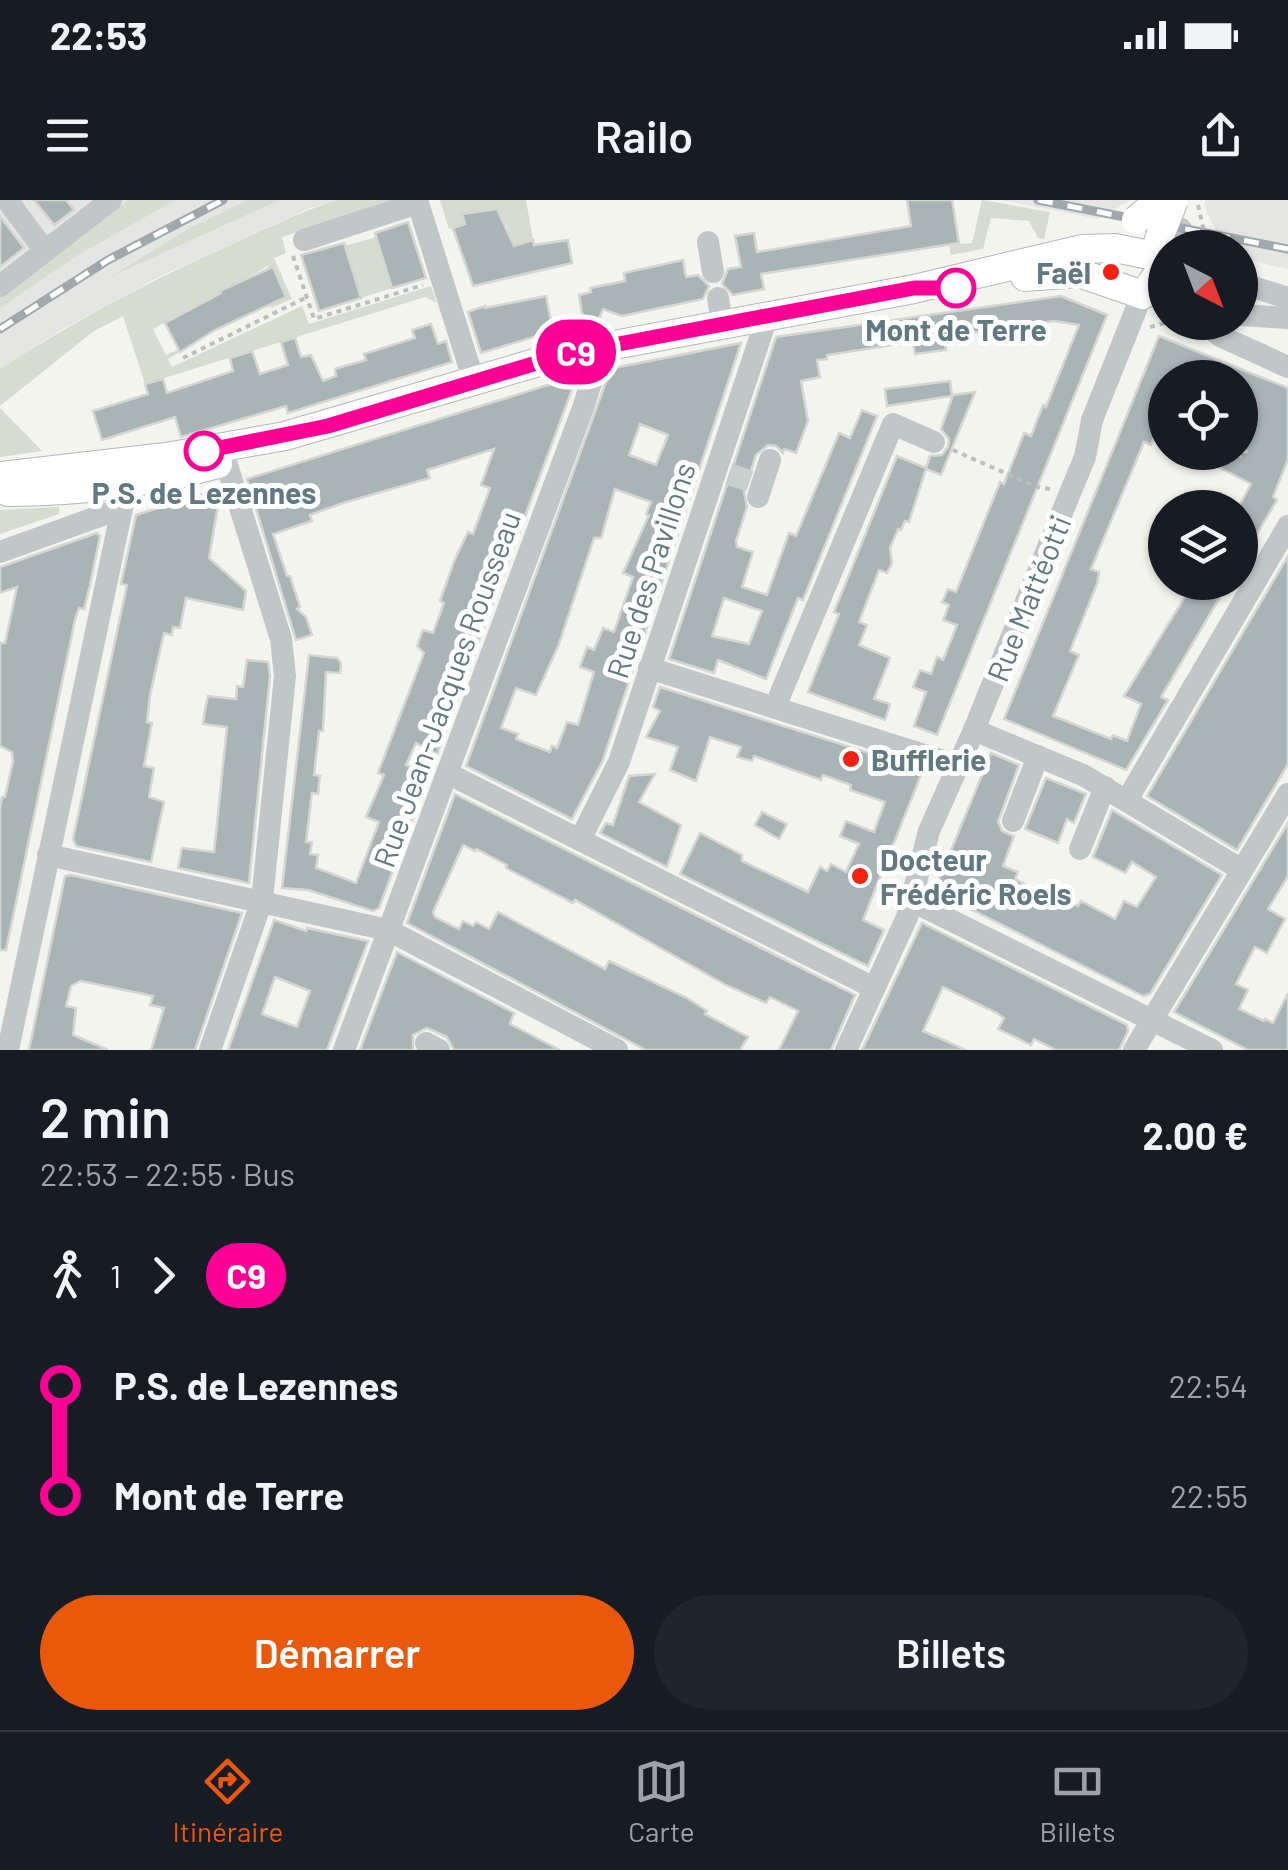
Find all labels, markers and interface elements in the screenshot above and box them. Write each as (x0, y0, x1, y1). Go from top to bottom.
text: 22:53 (50, 12, 147, 58)
icon: menu (40, 108, 95, 163)
text: Railo (595, 108, 693, 162)
icon: share (1193, 108, 1248, 163)
north arrow (1148, 230, 1258, 340)
map controls (1148, 230, 1258, 600)
place label: Faël (1036, 254, 1091, 290)
marker: Faël (1100, 261, 1122, 283)
marker: Mont de Terre (937, 269, 975, 307)
place label: Mont de Terre (865, 311, 1047, 347)
line badge: C9 (531, 320, 621, 384)
text: C9 (556, 331, 596, 373)
button: locate (1148, 360, 1258, 470)
marker: P.S. de Lezennes (185, 432, 223, 470)
street label: Rue des Pavillons (598, 458, 702, 682)
place label: P.S. de Lezennes (92, 474, 316, 510)
button: layers (1148, 490, 1258, 600)
street label: Rue Jean-Jacques Rousseau (365, 506, 527, 872)
street label: Rue Mattéotti (978, 510, 1078, 686)
place label: Bufflerie (871, 741, 986, 777)
marker: Bufflerie (840, 748, 862, 770)
place label: Docteur Frédéric Roels (880, 841, 1072, 911)
marker: Docteur Frédéric Roels (849, 865, 871, 887)
text: 2 min (40, 1083, 171, 1149)
text: 2.00 € (1142, 1112, 1248, 1158)
text: 22:53 – 22:55 · Bus (40, 1154, 295, 1192)
icon: walk (40, 1248, 95, 1303)
icon: forward (136, 1248, 191, 1303)
text: C9 (226, 1254, 266, 1296)
text: 1 (110, 1256, 121, 1294)
text: P.S. de Lezennes (114, 1362, 398, 1408)
text: 22:54 (1169, 1366, 1248, 1404)
text: Mont de Terre (114, 1472, 344, 1518)
text: 22:55 (1170, 1476, 1248, 1514)
button: Démarrer (40, 1595, 634, 1710)
button: Billets (654, 1595, 1248, 1710)
tab: Itinéraire (172, 1754, 283, 1848)
tab: Carte (628, 1754, 695, 1848)
tab: Billets (1040, 1754, 1116, 1848)

